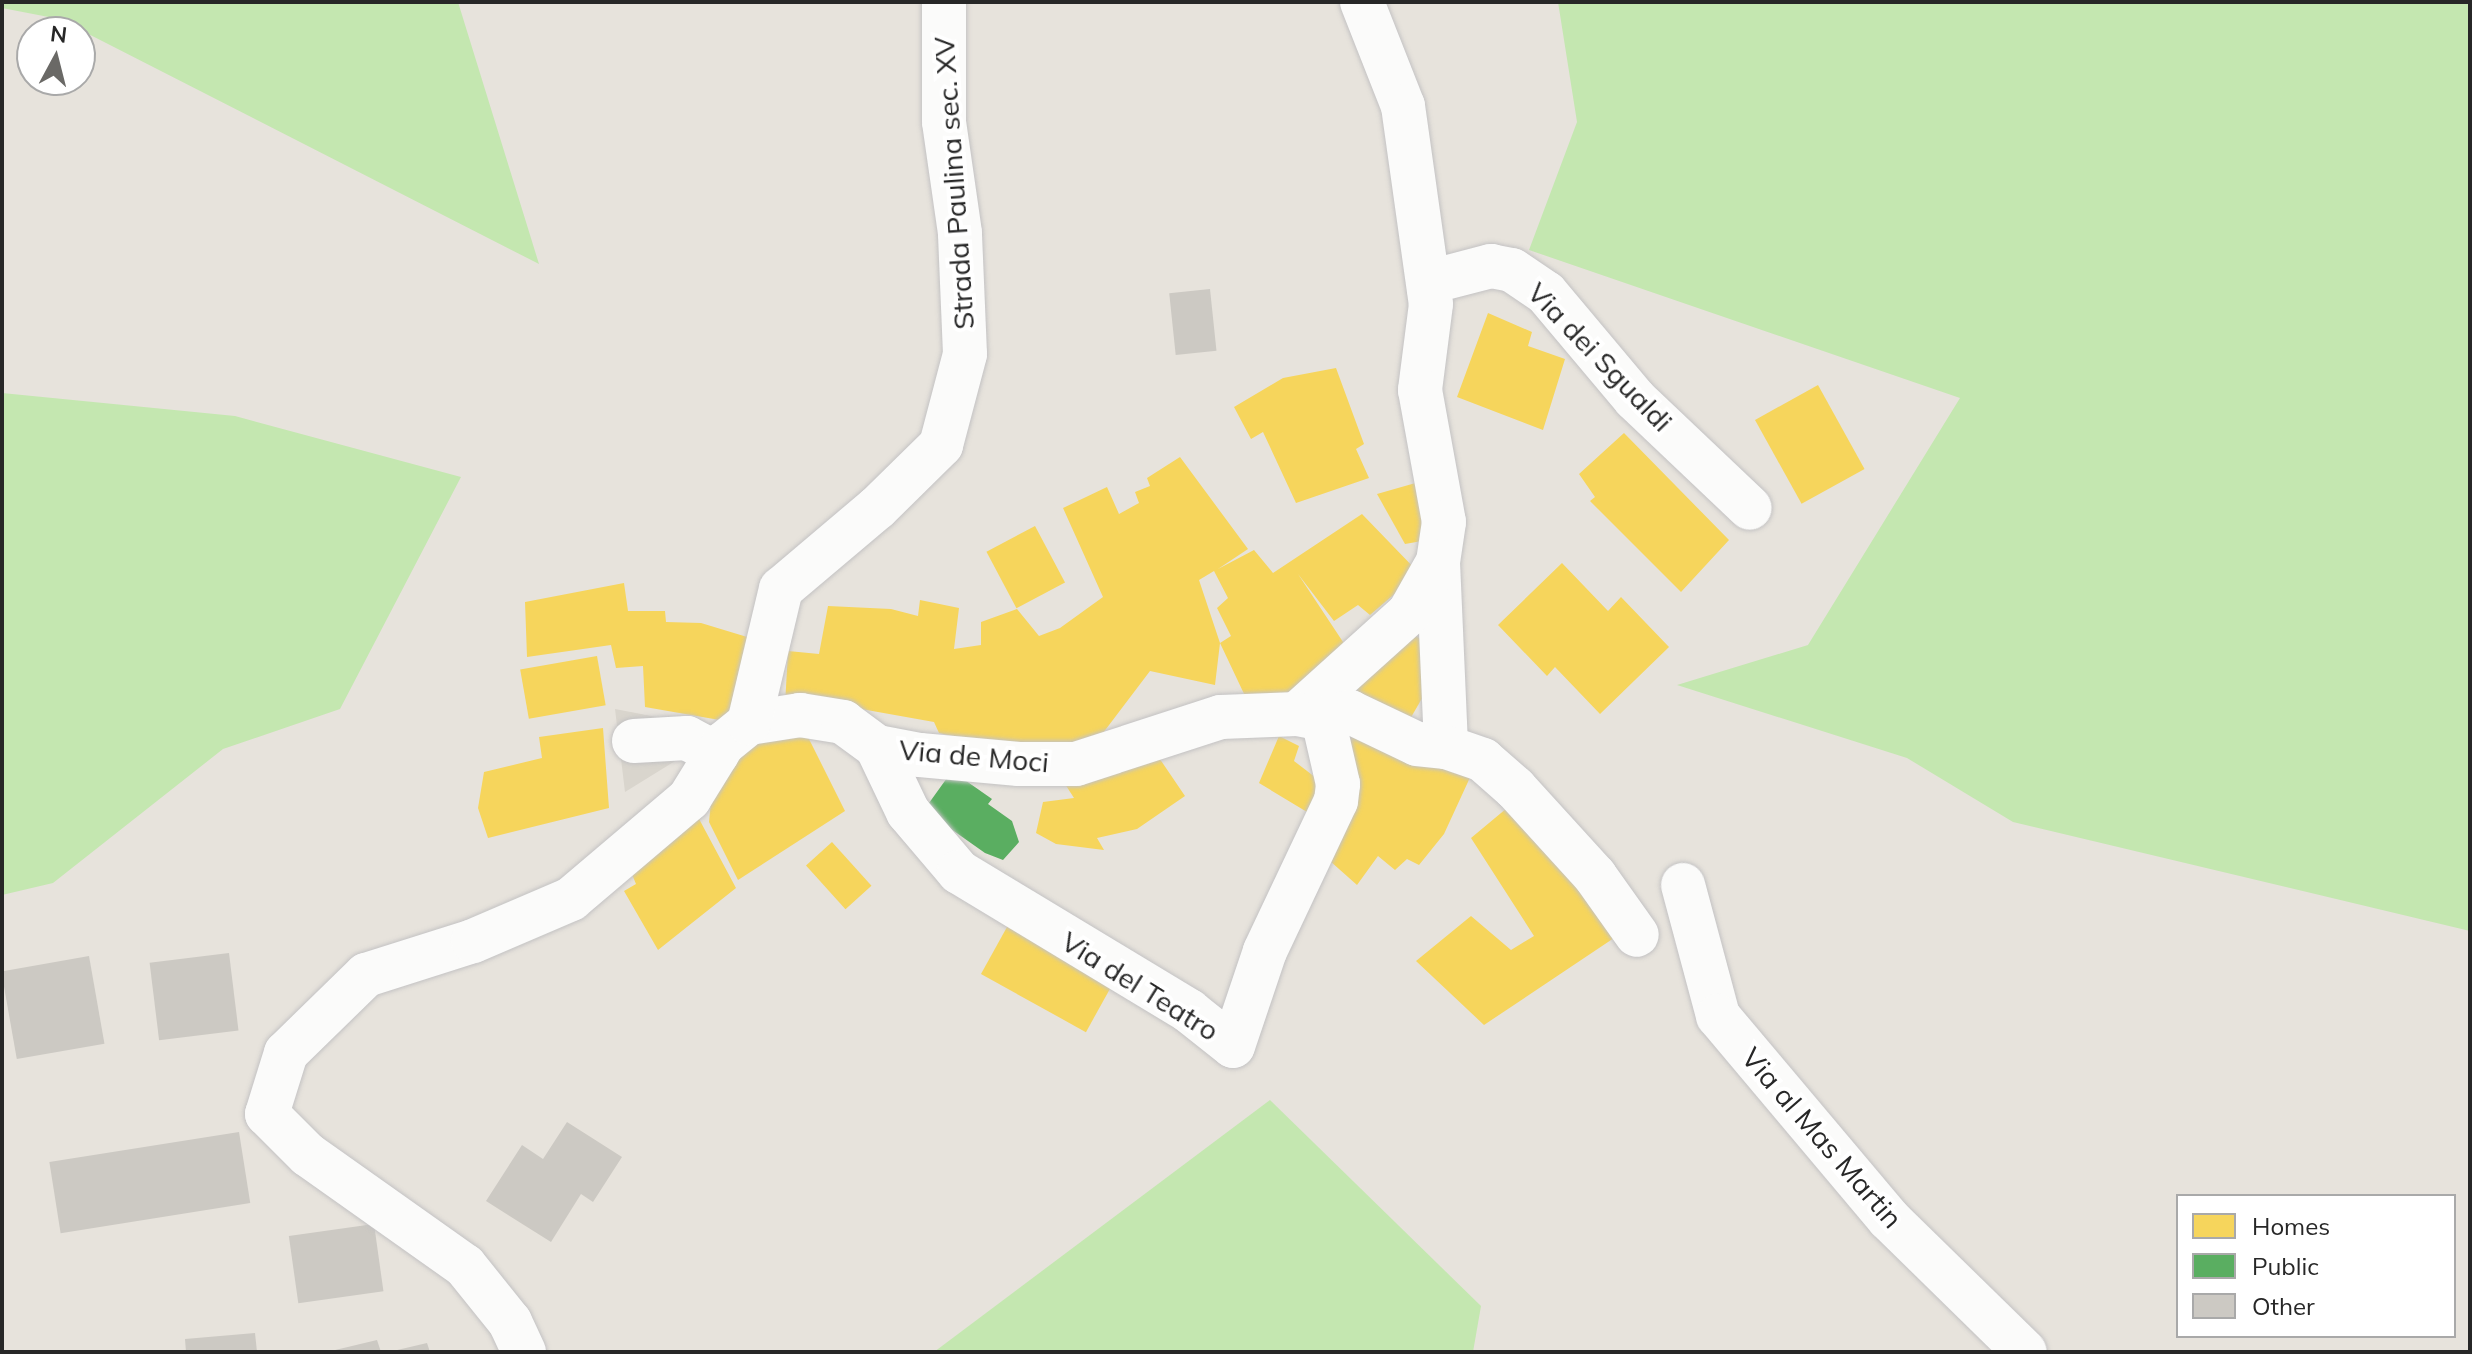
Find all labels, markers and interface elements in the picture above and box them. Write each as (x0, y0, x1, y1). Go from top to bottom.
north arrow (16, 16, 96, 96)
text: N (49, 19, 69, 49)
street label: Strada Paulina sec. XV (927, 35, 981, 331)
street label: Via dei Sgualdi (1521, 276, 1679, 438)
street label: Via de Moci (898, 733, 1050, 779)
street label: Via del Teatro (1055, 924, 1225, 1048)
street label: Via al Mas Martin (1735, 1041, 1909, 1235)
legend (2176, 1194, 2456, 1338)
text: Homes (2252, 1211, 2330, 1241)
text: Public (2252, 1251, 2319, 1281)
text: Other (2252, 1291, 2315, 1321)

